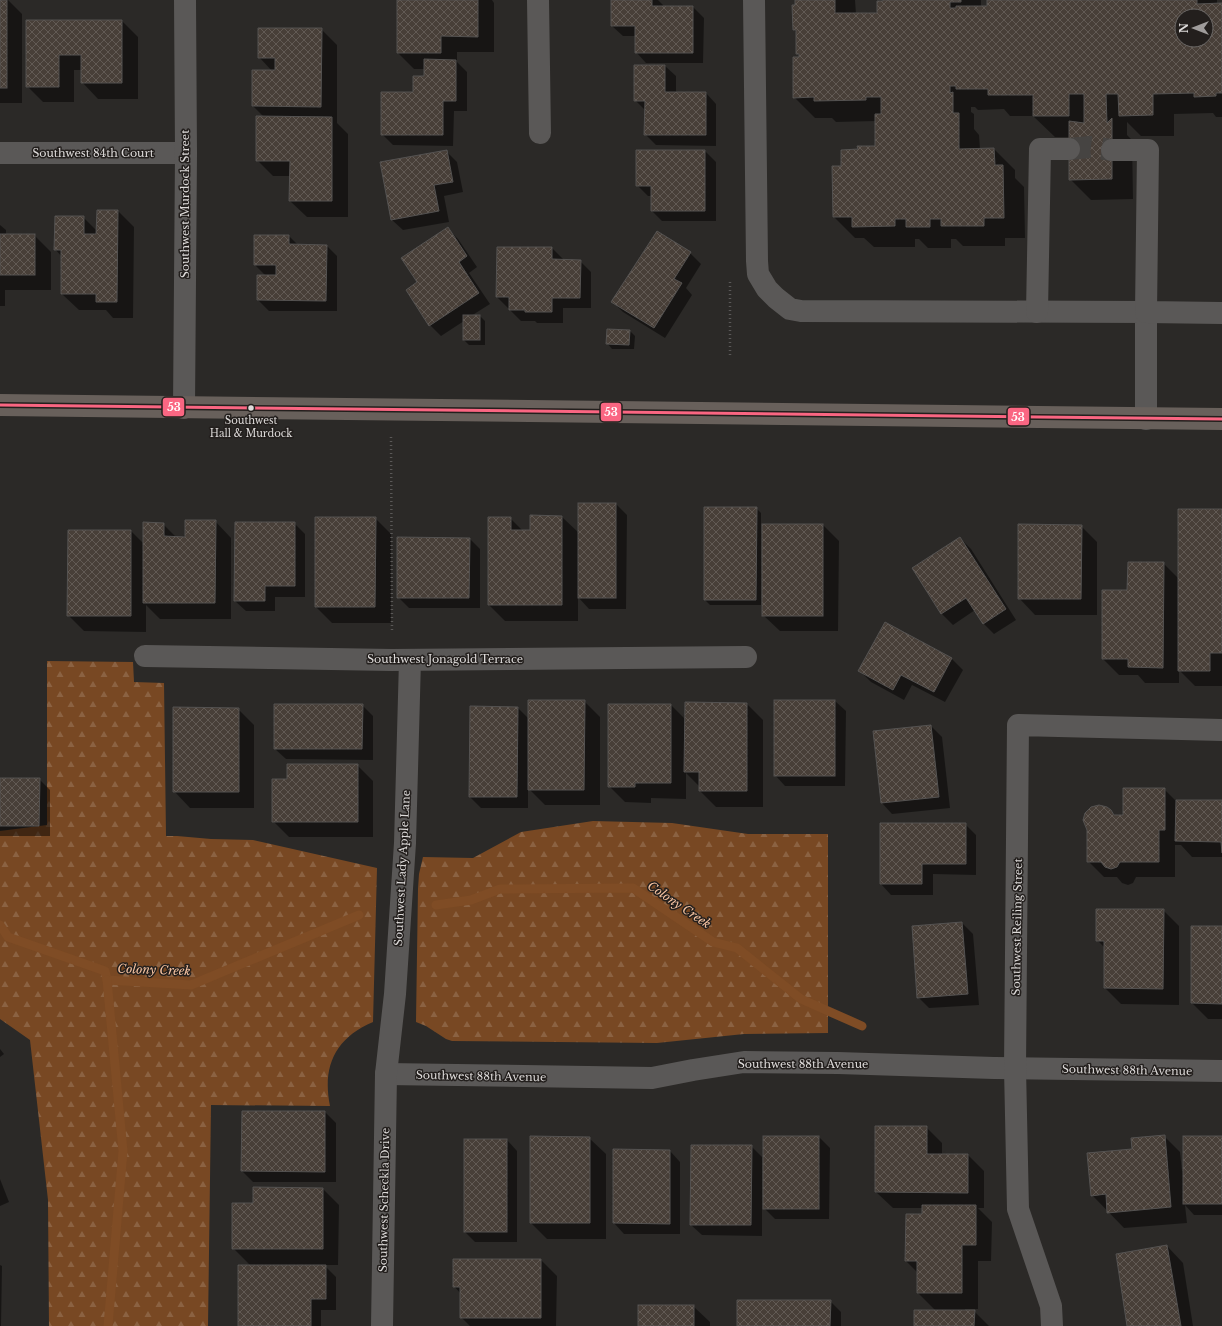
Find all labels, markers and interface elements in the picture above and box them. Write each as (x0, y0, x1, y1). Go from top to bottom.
north arrow (1174, 8, 1214, 48)
text: N (1177, 22, 1191, 33)
street label: Southwest Murdock Street (178, 129, 192, 278)
street label: Southwest 84th Court (32, 146, 155, 160)
line badge: 53 (162, 397, 185, 417)
text: 53 (167, 400, 181, 414)
line badge: 53 (600, 402, 622, 422)
marker: Southwest Hall & Murdock (246, 403, 256, 413)
text: 53 (604, 405, 618, 419)
line badge: 53 (1007, 407, 1030, 426)
text: 53 (1011, 410, 1025, 424)
place label: Southwest Hall & Murdock (210, 414, 293, 440)
street label: Southwest Jonagold Terrace (367, 652, 523, 666)
street label: Southwest Lady Apple Lane (391, 790, 413, 946)
street label: Southwest Reiling Street (1009, 857, 1025, 996)
water label: Colony Creek (645, 878, 714, 931)
water label: Colony Creek (117, 961, 191, 978)
street label: Southwest 88th Avenue (738, 1057, 868, 1071)
street label: Southwest 88th Avenue (1062, 1062, 1192, 1078)
street label: Southwest 88th Avenue (416, 1068, 546, 1084)
street label: Southwest Scheckla Drive (376, 1128, 392, 1272)

